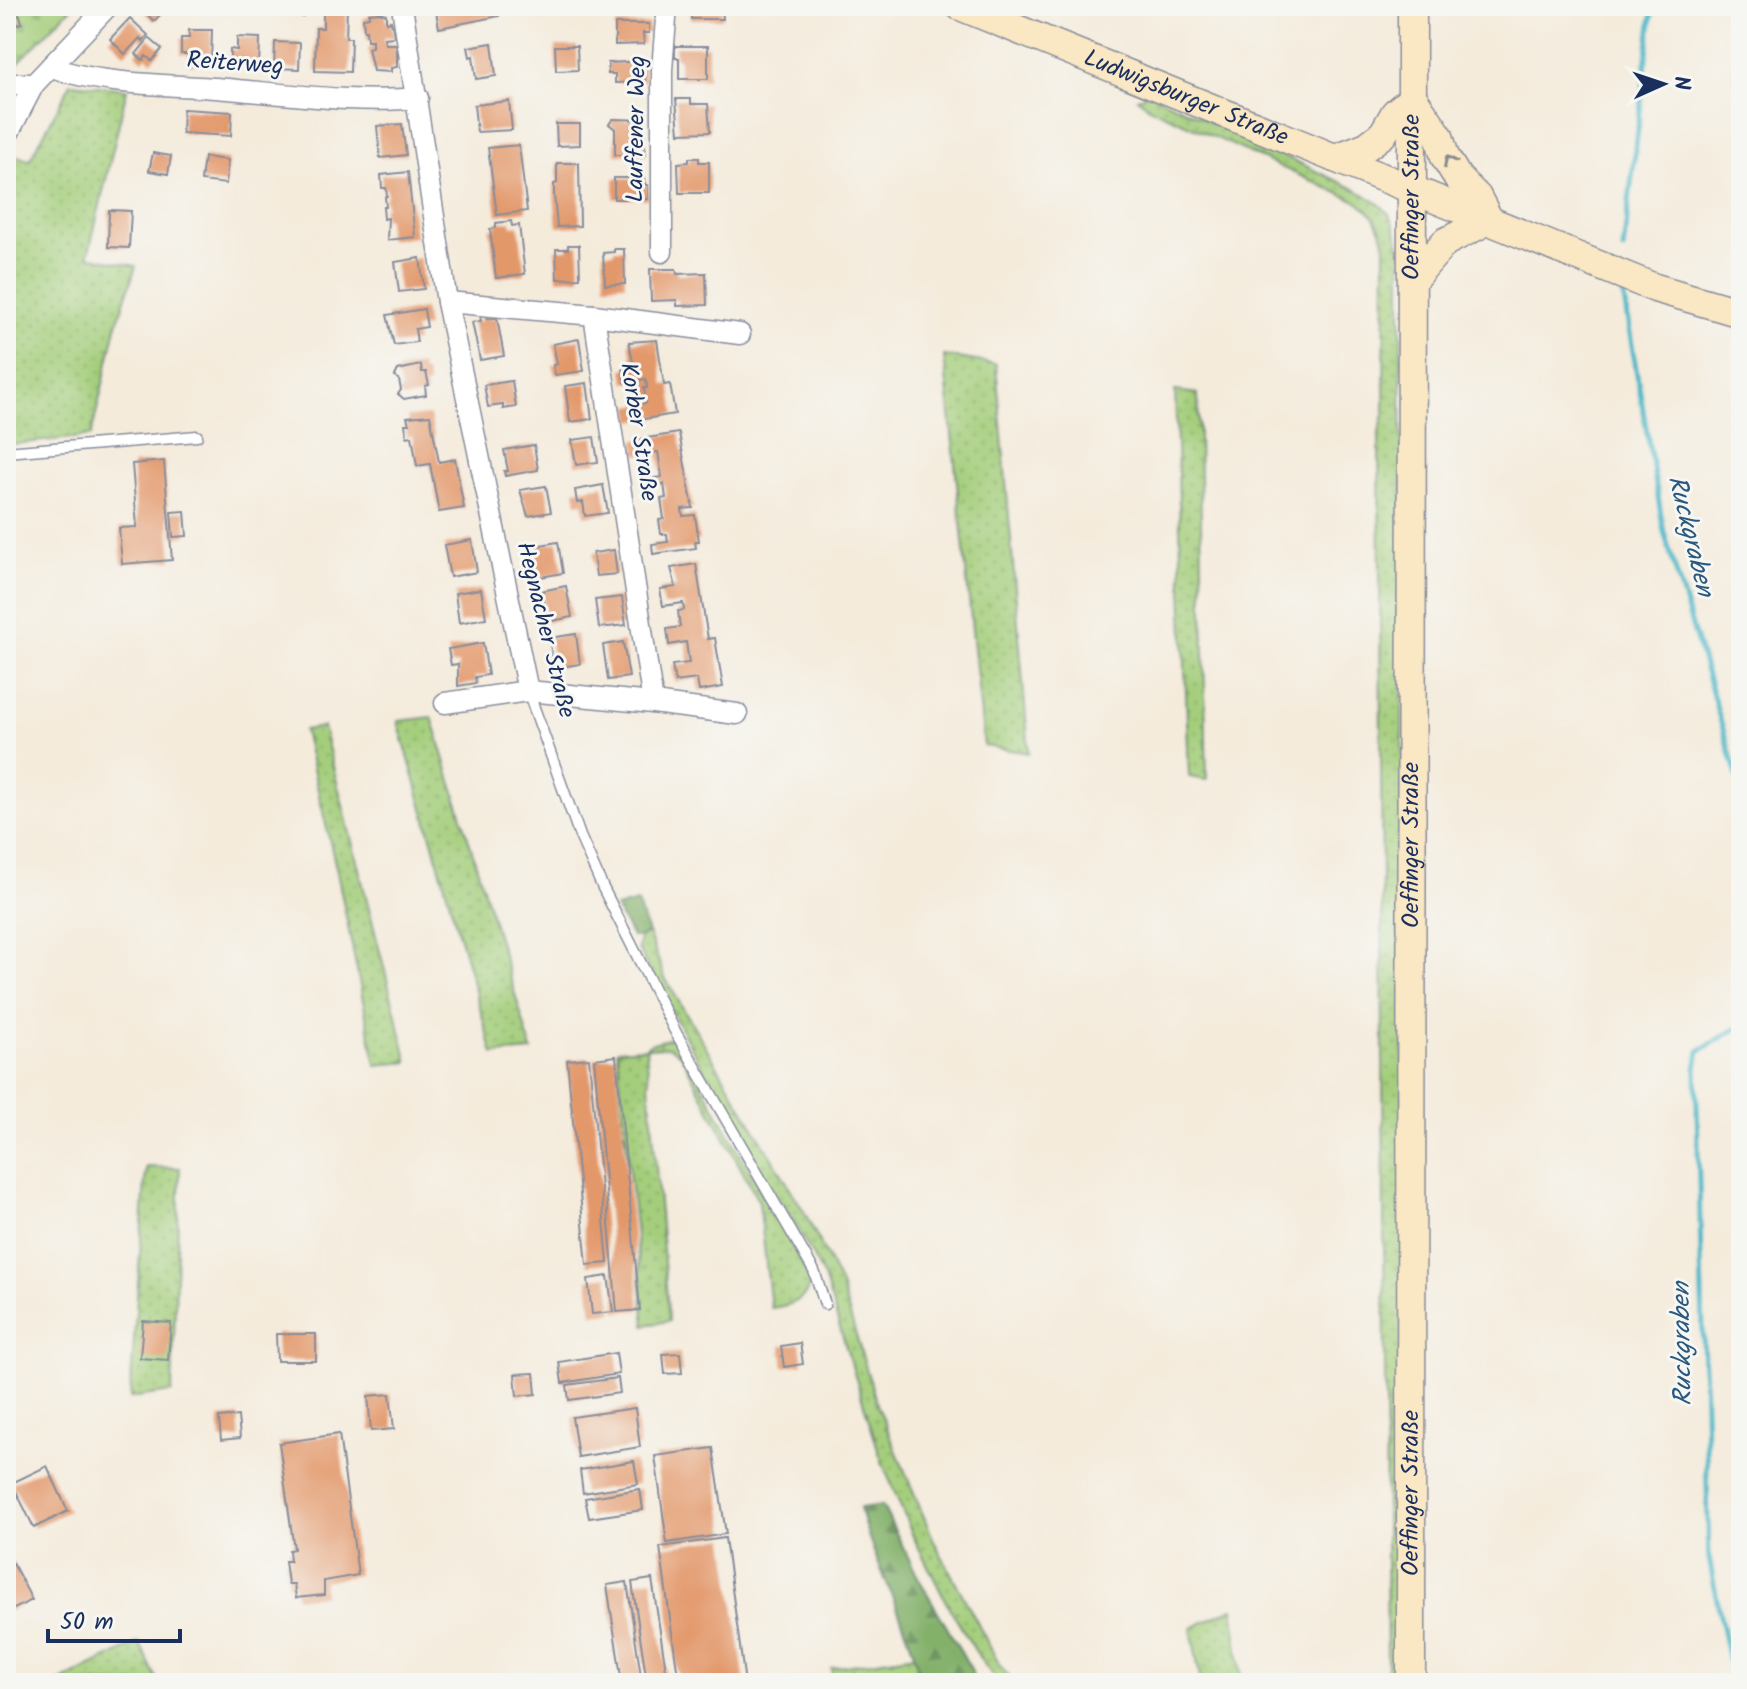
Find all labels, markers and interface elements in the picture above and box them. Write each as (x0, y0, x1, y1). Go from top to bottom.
street label: Ludwigsburger Straße (1078, 39, 1295, 157)
street label: Reiterweg (185, 41, 285, 87)
north arrow (1623, 44, 1703, 124)
street label: Lauffener Weg (616, 55, 658, 203)
text: N (1663, 75, 1698, 91)
street label: Oeffinger Straße (1392, 114, 1431, 280)
one-way arrow (1443, 154, 1459, 169)
street label: Korber Straße (608, 360, 668, 504)
water label: Ruckgraben (1655, 471, 1726, 603)
street label: Hegnacher Straße (504, 538, 586, 722)
street label: Oeffinger Straße (1392, 762, 1431, 928)
water label: Ruckgraben (1661, 1280, 1705, 1406)
street label: Oeffinger Straße (1392, 1410, 1431, 1576)
scale bar (48, 1593, 180, 1643)
text: 50 m (60, 1603, 114, 1642)

